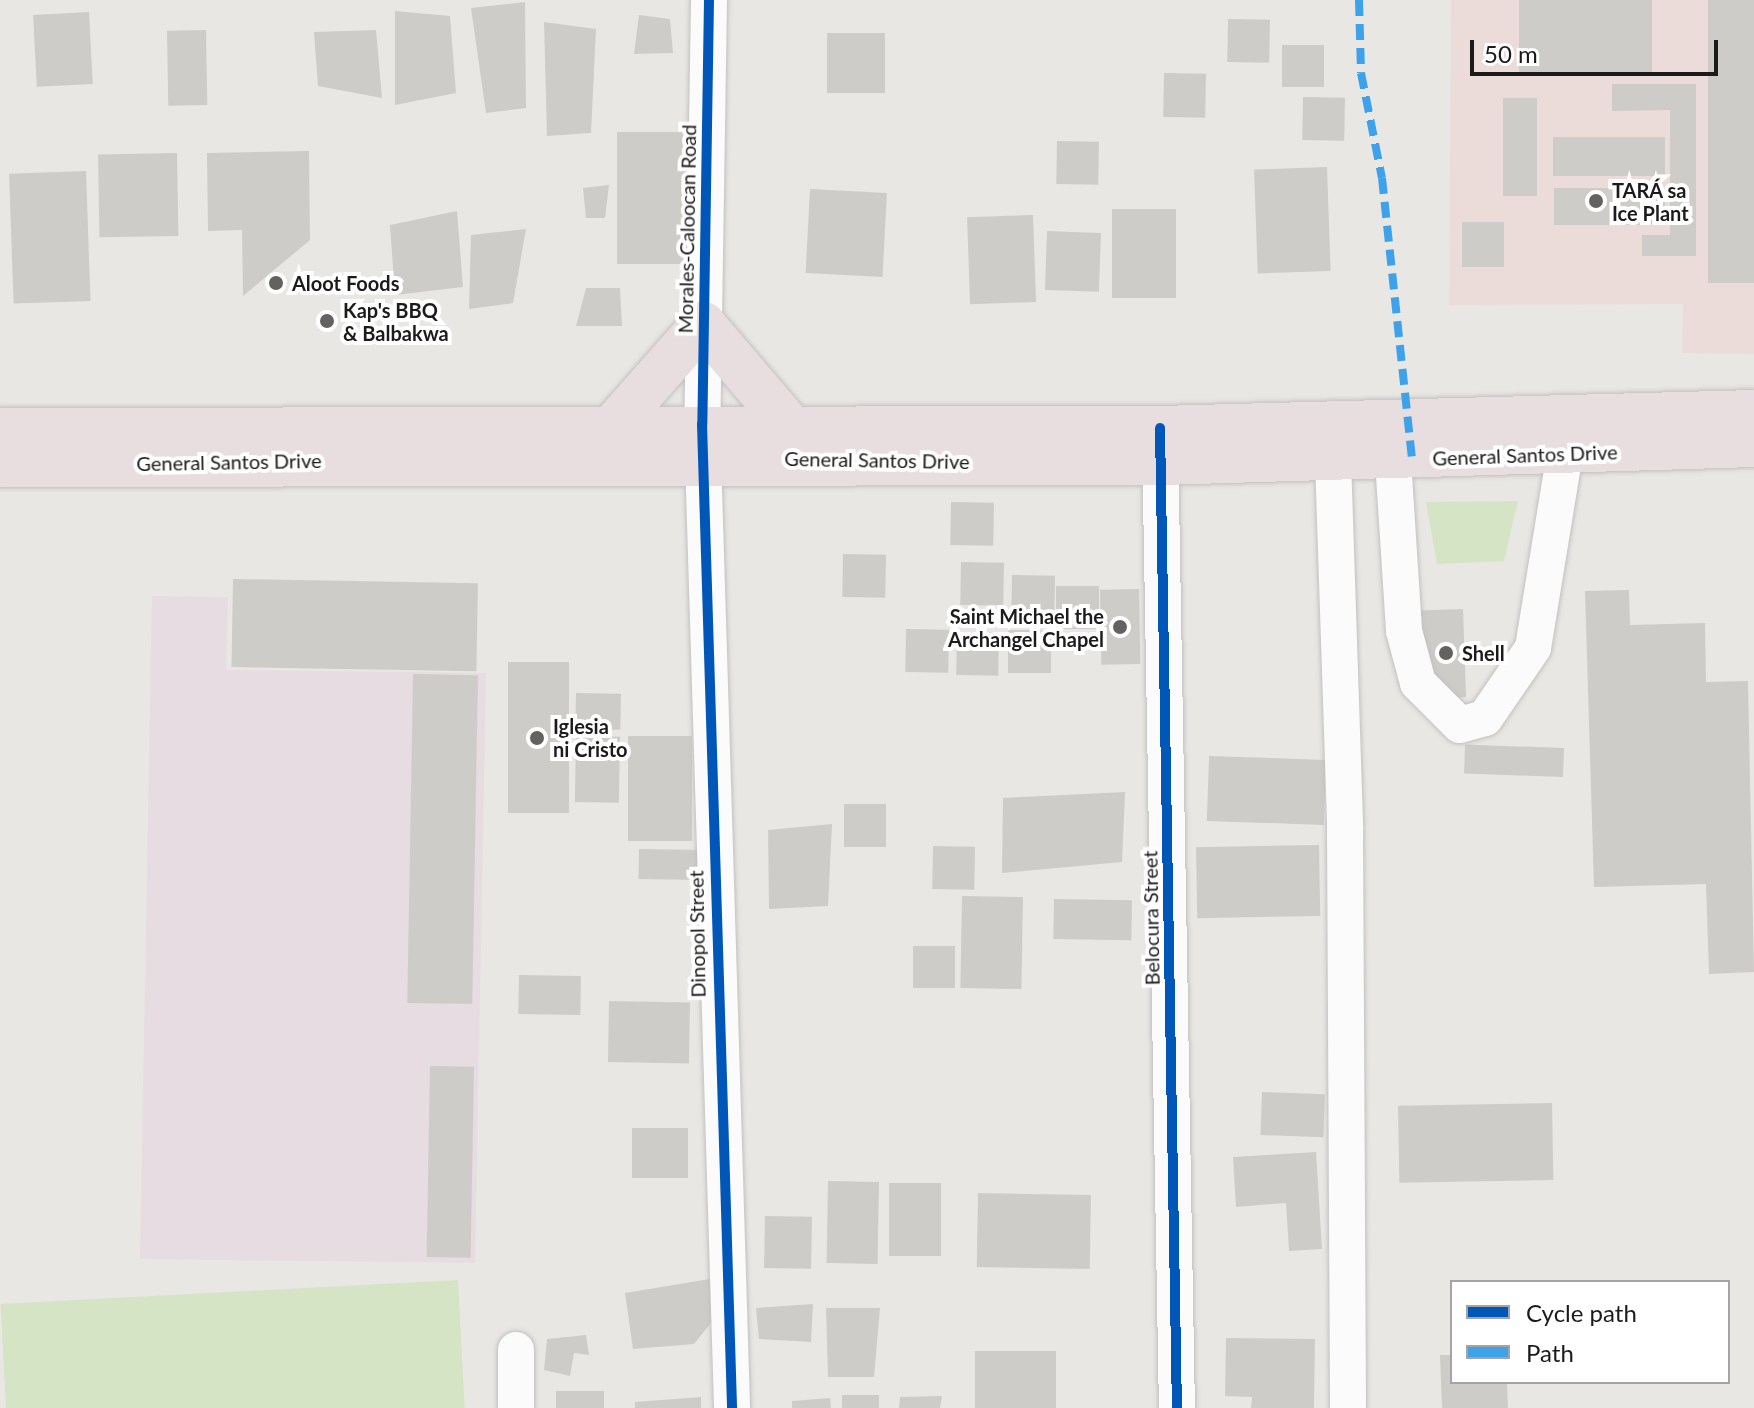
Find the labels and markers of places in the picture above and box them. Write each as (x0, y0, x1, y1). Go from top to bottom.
place label: TARÁ sa Ice Plant (1612, 178, 1689, 225)
marker: TARÁ sa Ice Plant (1587, 192, 1605, 210)
place label: Aloot Foods (292, 271, 399, 295)
marker: Aloot Foods (267, 274, 285, 292)
place label: Kap's BBQ & Balbakwa (343, 298, 449, 345)
marker: Kap's BBQ & Balbakwa (318, 312, 336, 330)
place label: Saint Michael the Archangel Chapel (948, 604, 1104, 651)
marker: Saint Michael the Archangel Chapel (1111, 618, 1129, 636)
place label: Shell (1462, 641, 1505, 665)
marker: Shell (1437, 644, 1455, 662)
place label: Iglesia ni Cristo (553, 714, 628, 761)
marker: Iglesia ni Cristo (528, 729, 546, 747)

